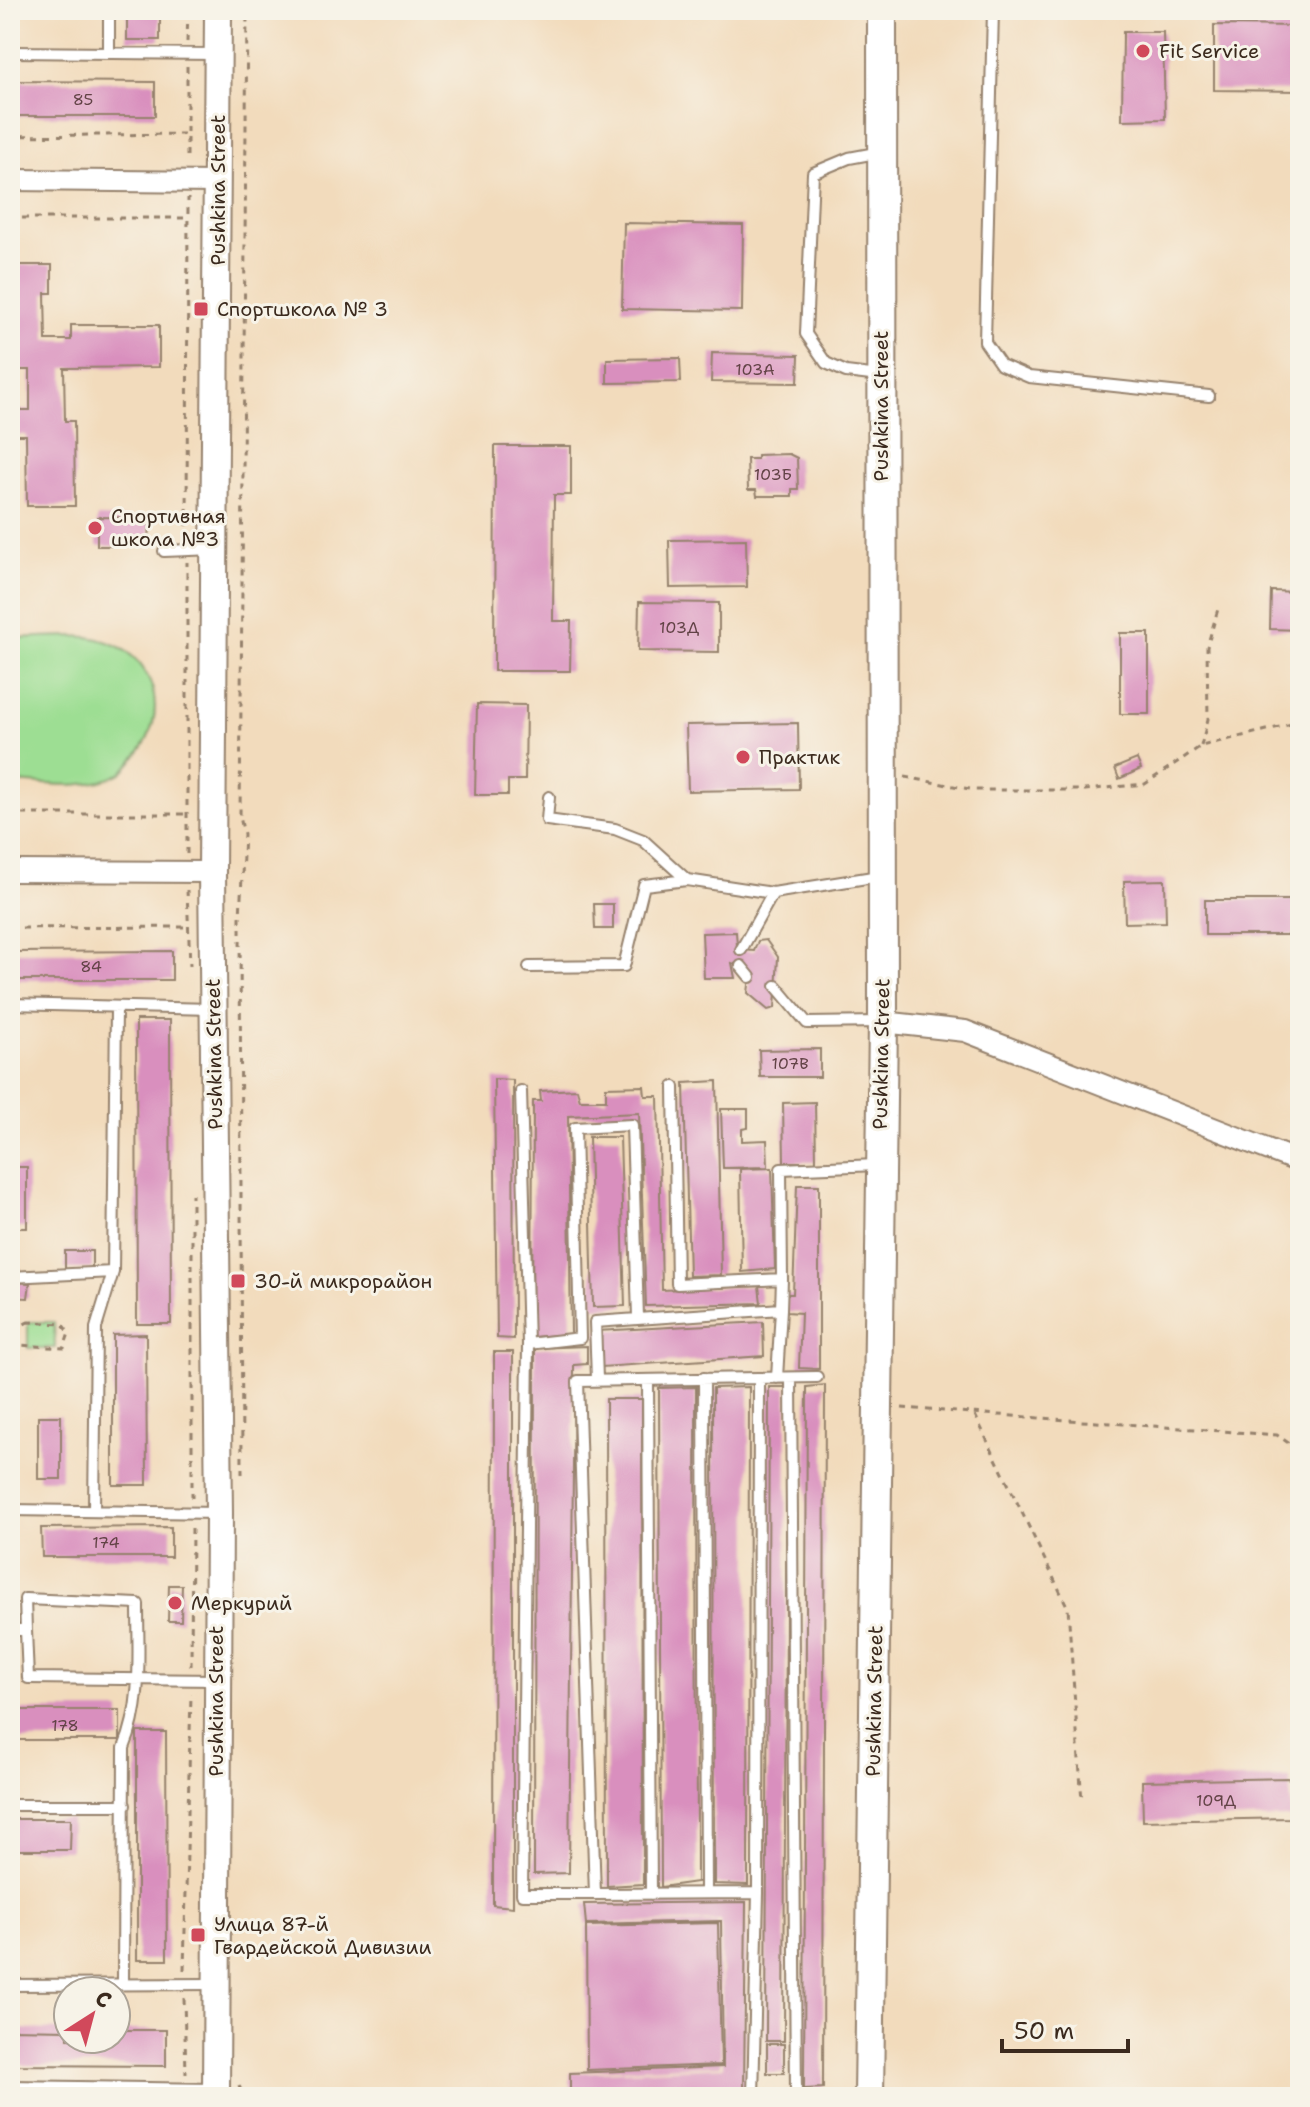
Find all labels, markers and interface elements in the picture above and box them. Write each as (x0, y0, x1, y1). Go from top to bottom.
place label: Fit Service (1159, 38, 1259, 64)
marker: Fit Service (1134, 42, 1152, 60)
house number: 85 (73, 89, 93, 110)
street label: Pushkina Street (205, 114, 231, 266)
place label: Спортшкола № 3 (217, 296, 388, 322)
marker: Спортшкола № 3 (192, 300, 210, 318)
street label: Pushkina Street (868, 330, 894, 482)
house number: 103А (735, 359, 775, 380)
house number: 103Б (754, 464, 792, 485)
place label: Спортивная школа №3 (111, 503, 226, 552)
marker: Спортивная школа №3 (86, 519, 104, 537)
house number: 103Д (659, 617, 699, 638)
place label: Практик (759, 744, 841, 770)
marker: Практик (734, 748, 752, 766)
house number: 84 (80, 956, 102, 977)
street label: Pushkina Street (200, 978, 228, 1130)
street label: Pushkina Street (867, 978, 895, 1130)
house number: 107В (771, 1053, 809, 1074)
place label: 30-й микрорайон (254, 1268, 432, 1294)
marker: 30-й микрорайон (229, 1272, 247, 1290)
house number: 174 (92, 1532, 120, 1553)
place label: Меркурий (191, 1590, 292, 1616)
marker: Меркурий (166, 1594, 184, 1612)
street label: Pushkina Street (203, 1625, 229, 1777)
street label: Pushkina Street (860, 1625, 888, 1777)
house number: 178 (51, 1715, 79, 1736)
house number: 109Д (1196, 1790, 1236, 1811)
place label: Улица 87-й Гвардейской Дивизии (214, 1911, 432, 1960)
marker: Улица 87-й Гвардейской Дивизии (189, 1926, 207, 1944)
north arrow (52, 1975, 132, 2055)
text: С (89, 1984, 117, 2015)
scale bar (1002, 2003, 1128, 2053)
text: 50 m (1014, 2015, 1074, 2047)

